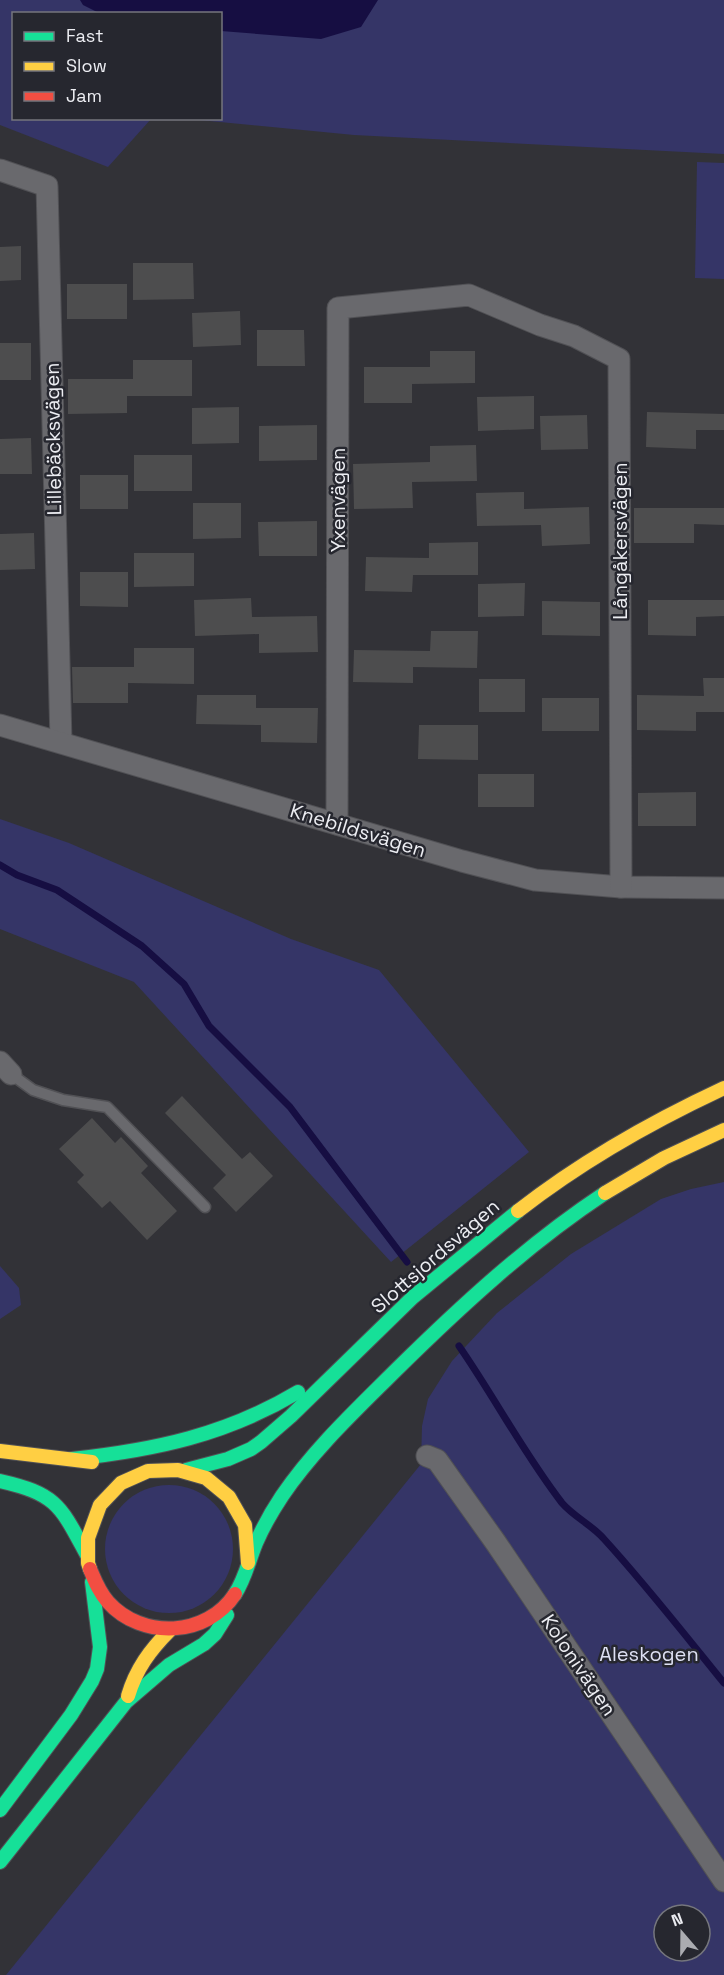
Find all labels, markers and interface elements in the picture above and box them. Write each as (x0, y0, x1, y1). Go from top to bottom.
legend (12, 12, 222, 120)
text: Fast (66, 24, 103, 47)
text: Slow (66, 54, 107, 77)
text: Jam (66, 84, 102, 107)
street label: Lillebäcksvägen (39, 362, 67, 516)
street label: Yxenvägen (325, 448, 351, 552)
street label: Långåkersvägen (607, 462, 633, 620)
street label: Knebildsvägen (287, 797, 429, 863)
street label: Slottsjordsvägen (365, 1193, 505, 1319)
street label: Kolonivägen (535, 1609, 623, 1721)
park label: Aleskogen (599, 1641, 699, 1667)
north arrow (652, 1903, 712, 1963)
text: N (668, 1908, 686, 1931)

